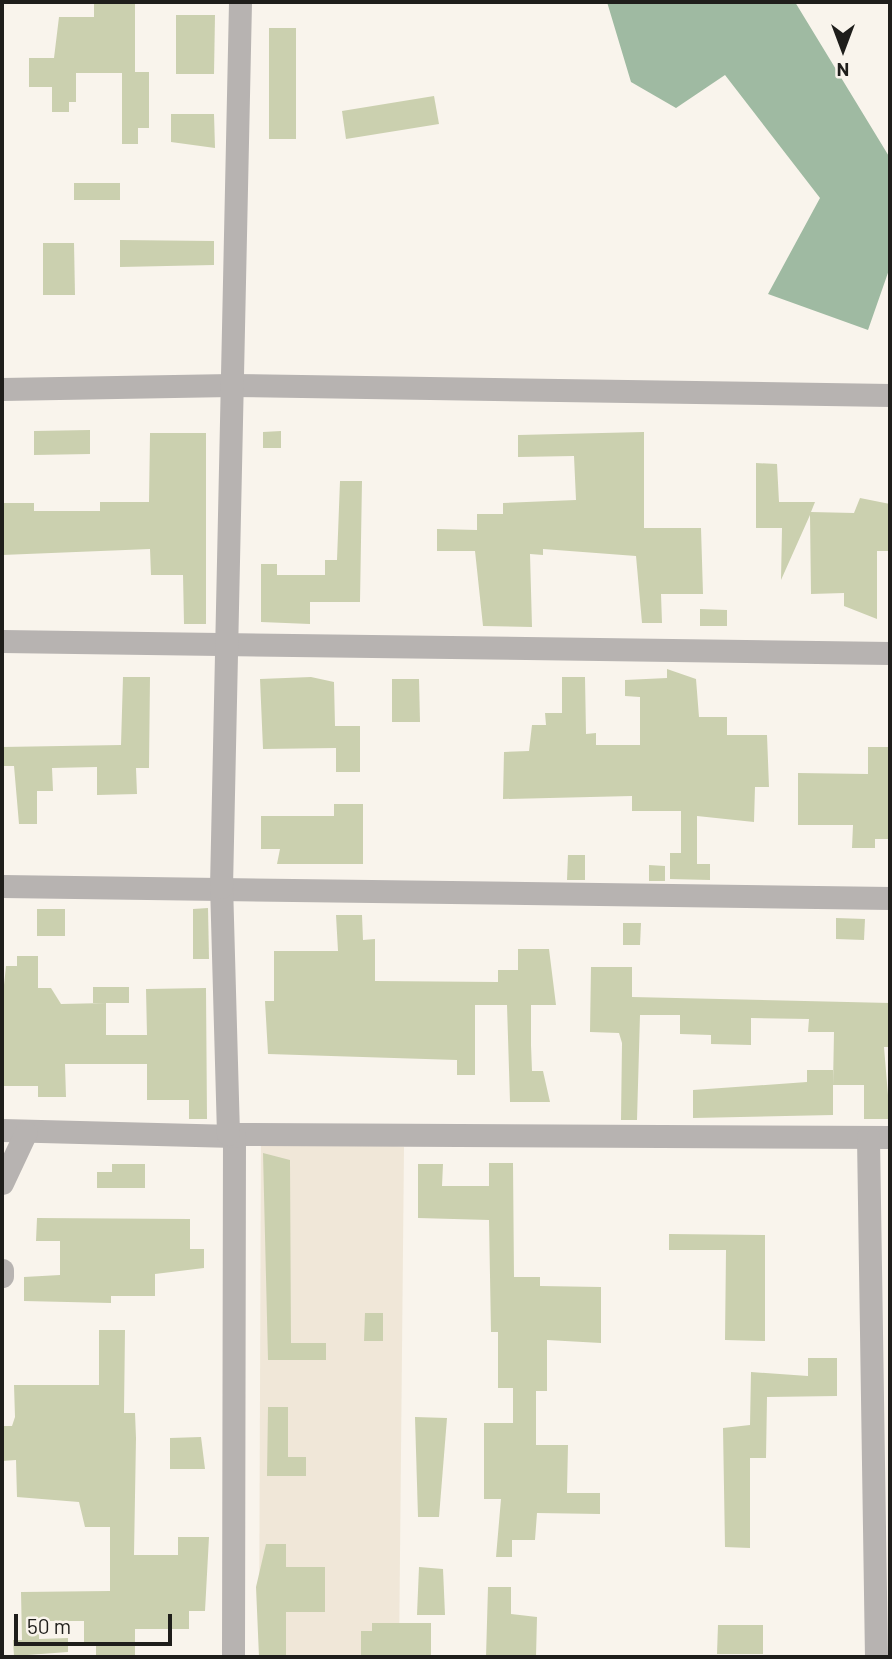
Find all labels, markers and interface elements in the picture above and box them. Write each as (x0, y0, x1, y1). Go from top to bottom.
north arrow (808, 14, 878, 84)
text: N (837, 59, 849, 82)
scale bar (18, 1600, 175, 1644)
text: 50 m (27, 1613, 71, 1638)

